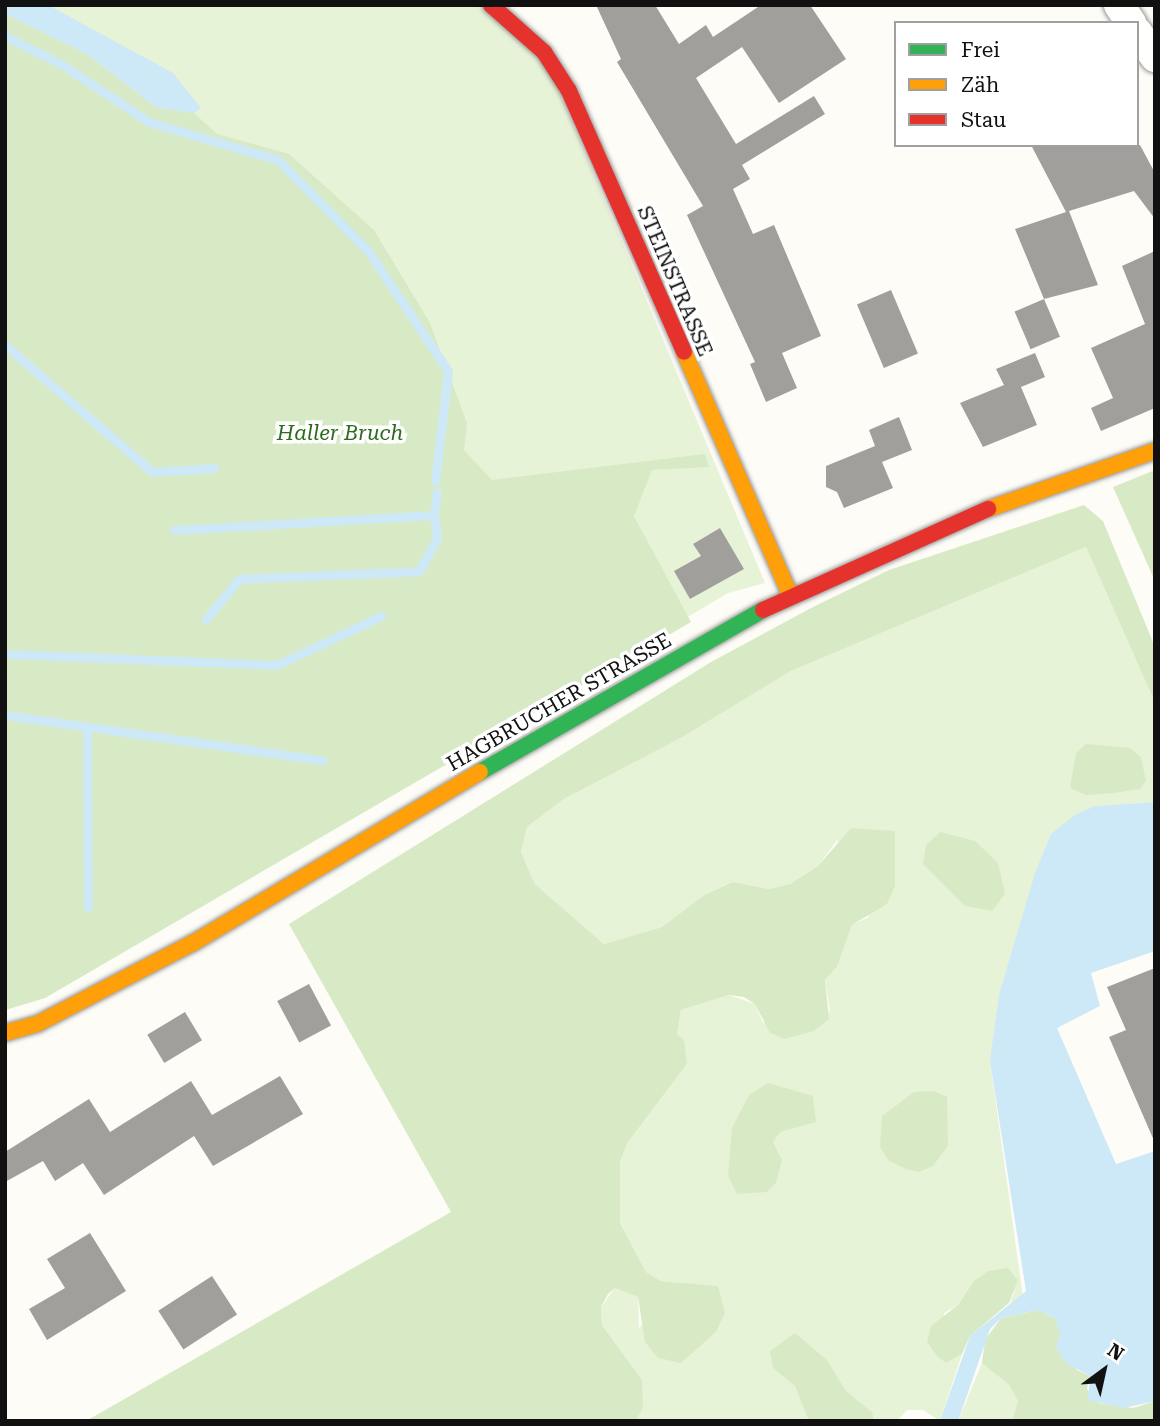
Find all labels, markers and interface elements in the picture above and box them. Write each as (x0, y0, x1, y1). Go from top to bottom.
legend (894, 21, 1139, 147)
text: Frei (961, 38, 1000, 62)
text: Zäh (961, 73, 999, 97)
text: Stau (961, 108, 1006, 132)
street label: STEINSTRASSE (632, 202, 718, 360)
park label: Haller Bruch (277, 420, 403, 446)
street label: HAGBRUCHER STRASSE (442, 627, 676, 777)
north arrow (1069, 1335, 1139, 1405)
text: N (1103, 1338, 1128, 1366)

